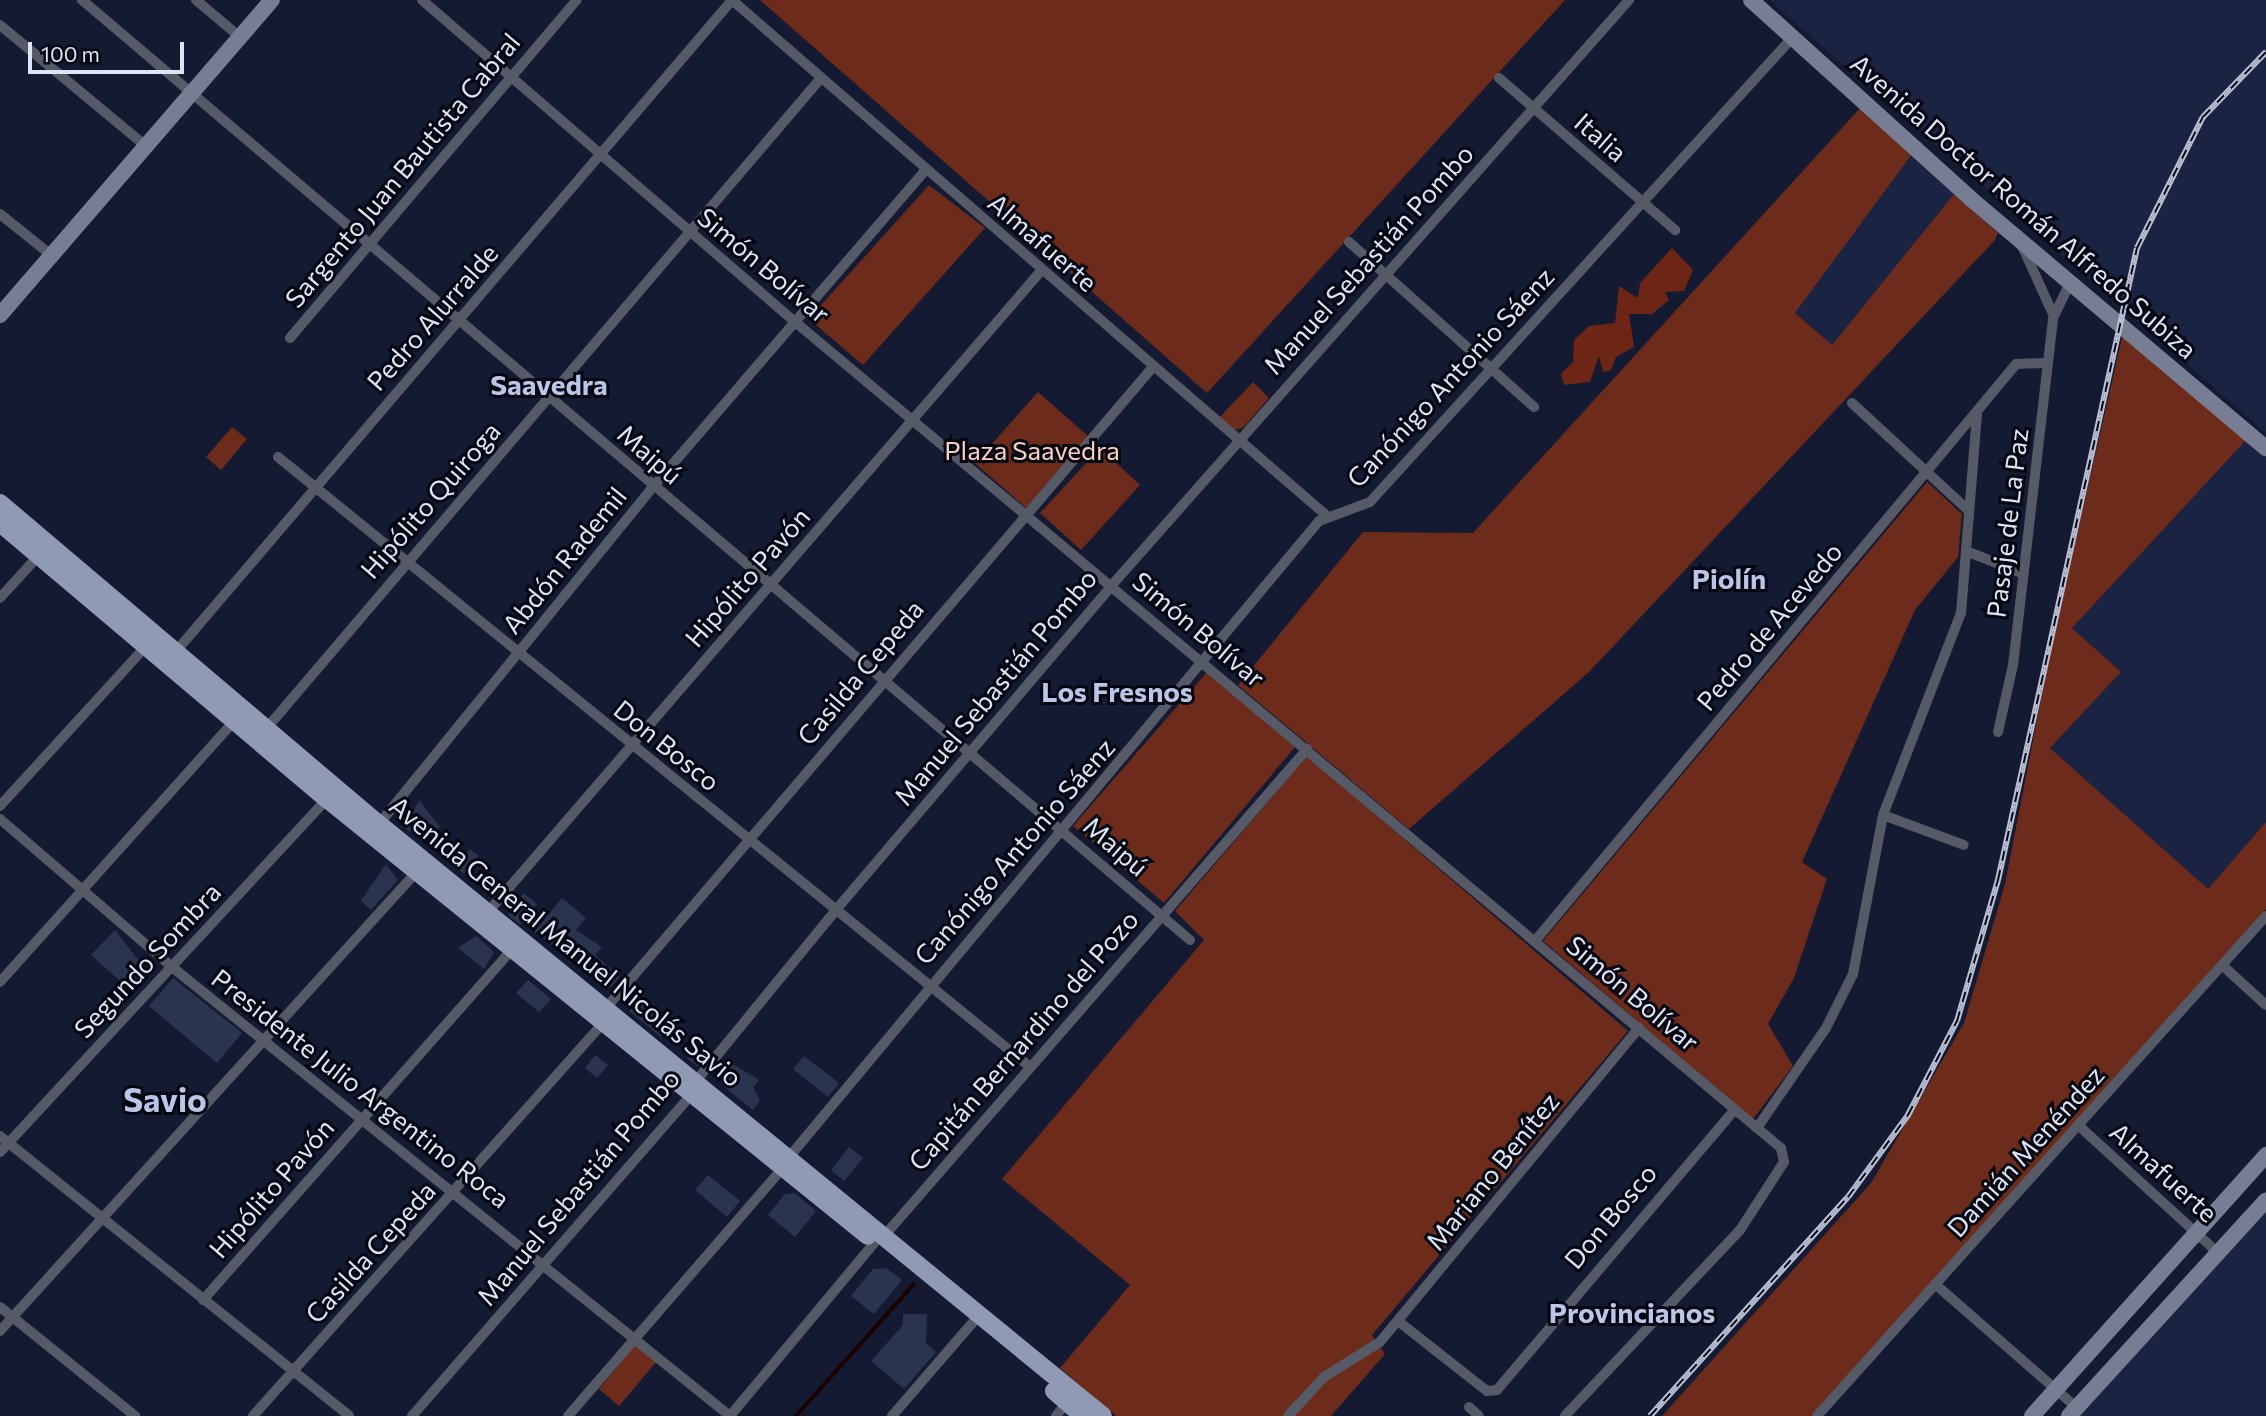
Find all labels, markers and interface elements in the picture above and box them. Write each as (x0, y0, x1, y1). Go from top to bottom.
street label: Sargento Juan Bautista Cabral (278, 26, 526, 314)
scale bar (32, 28, 187, 72)
text: 100 m (41, 41, 100, 66)
street label: Avenida Doctor Román Alfredo Subiza (1845, 47, 2203, 365)
street label: Italia (1569, 106, 1633, 168)
street label: Manuel Sebastián Pombo (1257, 138, 1479, 380)
street label: Almafuerte (982, 186, 1104, 298)
street label: Simón Bolívar (692, 201, 836, 329)
street label: Pedro Alurralde (360, 237, 504, 397)
street label: Canónigo Antonio Sáenz (1340, 261, 1560, 493)
district label: Saavedra (490, 367, 608, 401)
street label: Hipólito Quiroga (354, 416, 506, 584)
street label: Maipú (612, 418, 688, 490)
street label: Pasaje de La Paz (1980, 426, 2034, 620)
park label: Plaza Saavedra (944, 434, 1120, 466)
street label: Abdón Rademil (495, 480, 633, 640)
street label: Hipólito Pavón (678, 501, 816, 653)
street label: Pedro de Acevedo (1690, 536, 1848, 716)
district label: Piolín (1692, 561, 1766, 595)
street label: Manuel Sebastián Pombo (887, 563, 1103, 811)
street label: Simón Bolívar (1127, 565, 1271, 693)
street label: Casilda Cepeda (790, 593, 930, 751)
district label: Los Fresnos (1041, 674, 1193, 708)
street label: Don Bosco (608, 693, 726, 797)
street label: Canónigo Antonio Sáenz (907, 732, 1121, 970)
street label: Avenida General Manuel Nicolás Savio (384, 789, 748, 1093)
street label: Maipú (1078, 810, 1154, 882)
street label: Segundo Sombra (67, 876, 227, 1044)
street label: Capitán Bernardino del Pozo (902, 904, 1144, 1176)
street label: Simón Bolívar (1561, 929, 1705, 1057)
street label: Presidente Julio Argentino Roca (206, 962, 516, 1214)
street label: Damián Menéndez (1940, 1059, 2110, 1243)
street label: Manuel Sebastián Pombo (470, 1063, 686, 1311)
district label: Savio (123, 1079, 207, 1119)
street label: Mariano Benítez (1419, 1086, 1565, 1256)
street label: Hipólito Pavón (202, 1112, 340, 1264)
street label: Almafuerte (2104, 1116, 2224, 1228)
street label: Don Bosco (1557, 1157, 1663, 1275)
street label: Casilda Cepeda (298, 1175, 442, 1329)
district label: Provincianos (1549, 1295, 1715, 1329)

